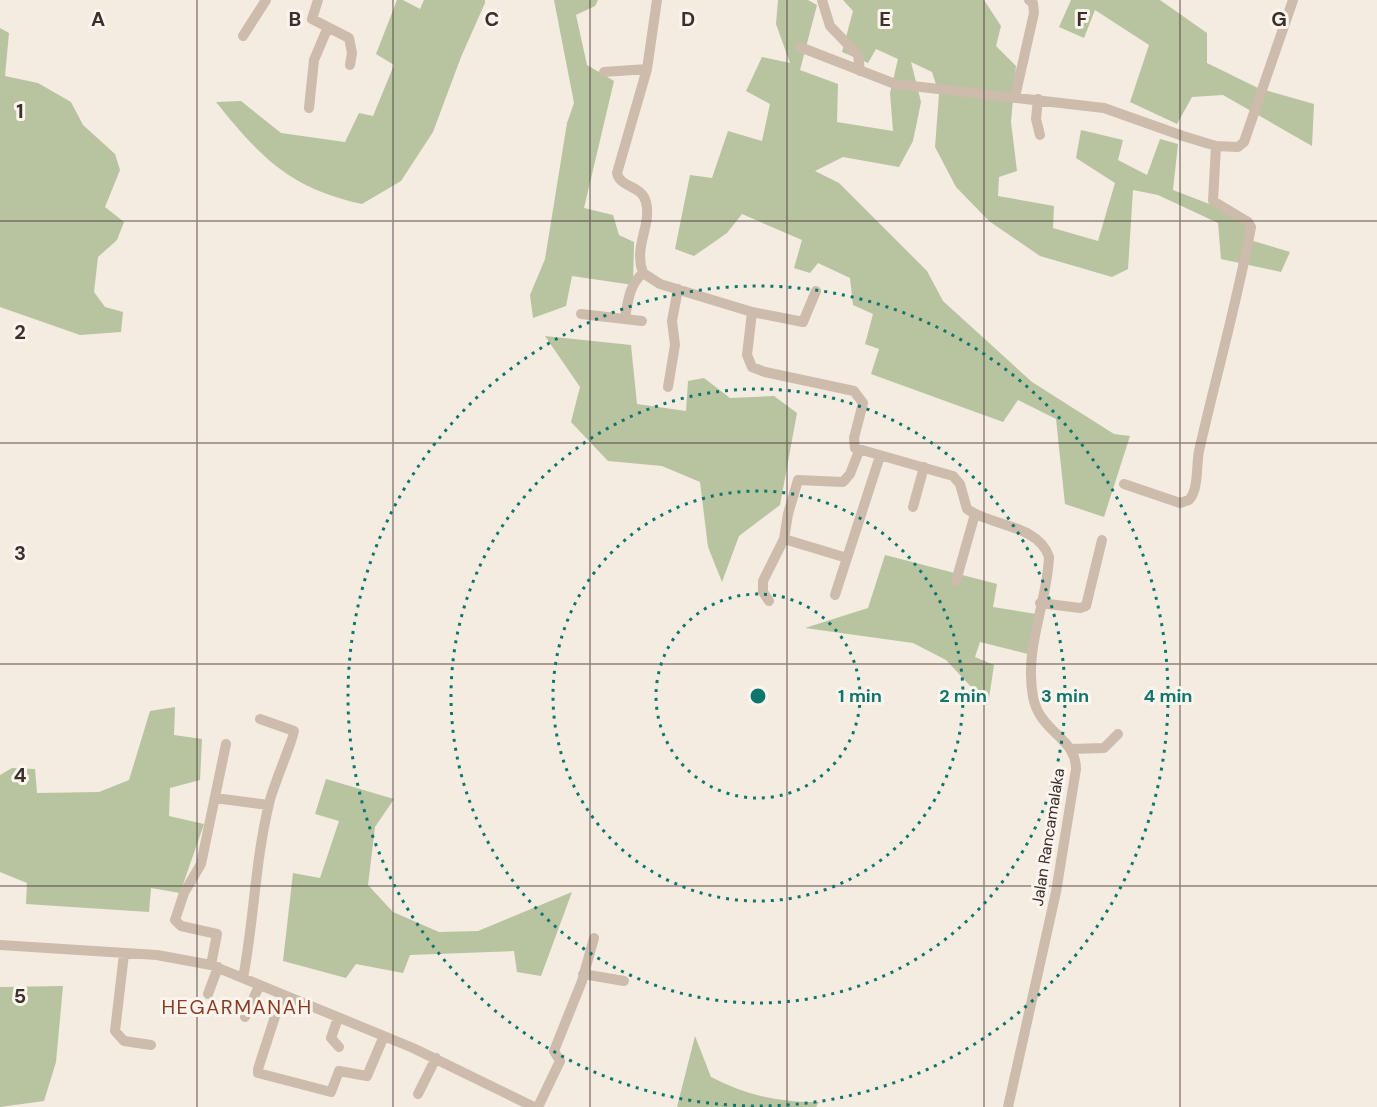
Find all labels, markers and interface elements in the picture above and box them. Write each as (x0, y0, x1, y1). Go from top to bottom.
text: A (91, 6, 105, 32)
text: B (289, 6, 301, 32)
text: C (485, 6, 499, 32)
text: D (681, 6, 695, 32)
text: E (879, 6, 891, 32)
text: F (1076, 6, 1088, 32)
text: G (1271, 6, 1287, 32)
text: 1 (16, 98, 24, 124)
text: 2 (14, 319, 26, 345)
text: 3 (14, 540, 26, 566)
text: 1 min (838, 684, 882, 708)
text: 2 min (939, 684, 987, 708)
text: 3 min (1041, 684, 1089, 708)
text: 4 min (1144, 684, 1192, 708)
centre of rings (748, 686, 768, 706)
text: 4 (14, 762, 27, 788)
street label: Jalan Rancamalaka (1027, 767, 1069, 907)
text: 5 (14, 983, 26, 1009)
district label: HEGARMANAH (161, 994, 313, 1020)

